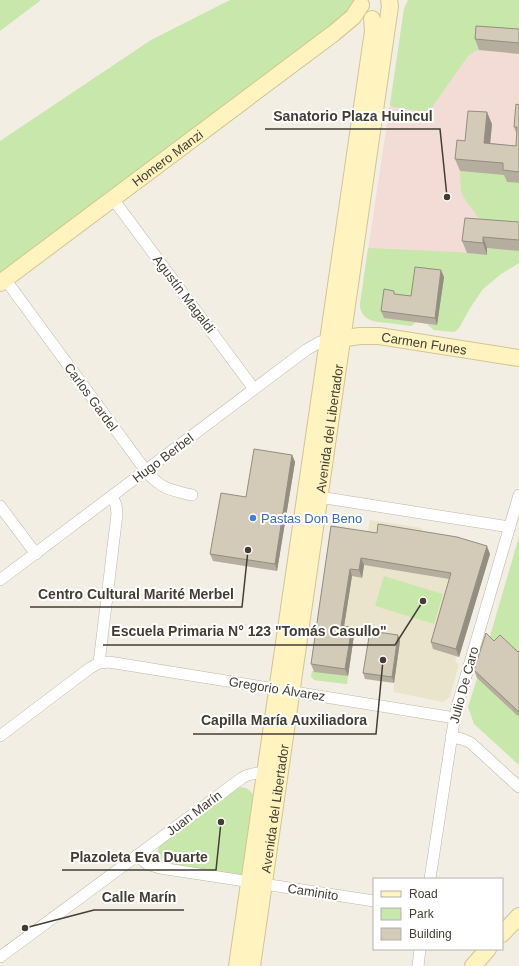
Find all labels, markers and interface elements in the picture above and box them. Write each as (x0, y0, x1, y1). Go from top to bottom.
callout: Sanatorio Plaza Huincul (265, 103, 440, 129)
text: Sanatorio Plaza Huincul (273, 108, 433, 124)
street label: Homero Manzi (129, 126, 206, 189)
street label: Agustín Magaldi (150, 252, 218, 336)
street label: Carmen Funes (380, 329, 468, 357)
street label: Carlos Gardel (61, 360, 121, 434)
street label: Avenida del Libertador (313, 362, 346, 494)
street label: Hugo Berbel (130, 430, 196, 486)
place label: Pastas Don Beno (261, 511, 362, 526)
marker: Pastas Don Beno (248, 513, 258, 523)
callout: Centro Cultural Marité Merbel (30, 581, 242, 607)
text: Centro Cultural Marité Merbel (38, 586, 234, 602)
callout: Escuela Primaria N° 123 "Tomás Casullo" (103, 619, 395, 645)
text: Escuela Primaria N° 123 "Tomás Casullo" (111, 623, 387, 639)
street label: Julio De Caro (447, 645, 481, 725)
street label: Gregorio Álvarez (228, 674, 326, 704)
callout: Capilla María Auxiliadora (193, 708, 376, 734)
text: Capilla María Auxiliadora (201, 712, 367, 728)
street label: Avenida del Libertador (258, 743, 291, 874)
street label: Juan Marín (164, 787, 224, 839)
callout: Plazoleta Eva Duarte (62, 844, 216, 870)
text: Plazoleta Eva Duarte (70, 849, 208, 865)
legend (373, 878, 503, 950)
street label: Caminito (286, 881, 340, 903)
callout: Calle Marín (94, 884, 184, 910)
text: Road (409, 887, 438, 901)
text: Calle Marín (102, 889, 176, 905)
text: Park (409, 907, 435, 921)
text: Building (409, 927, 452, 941)

